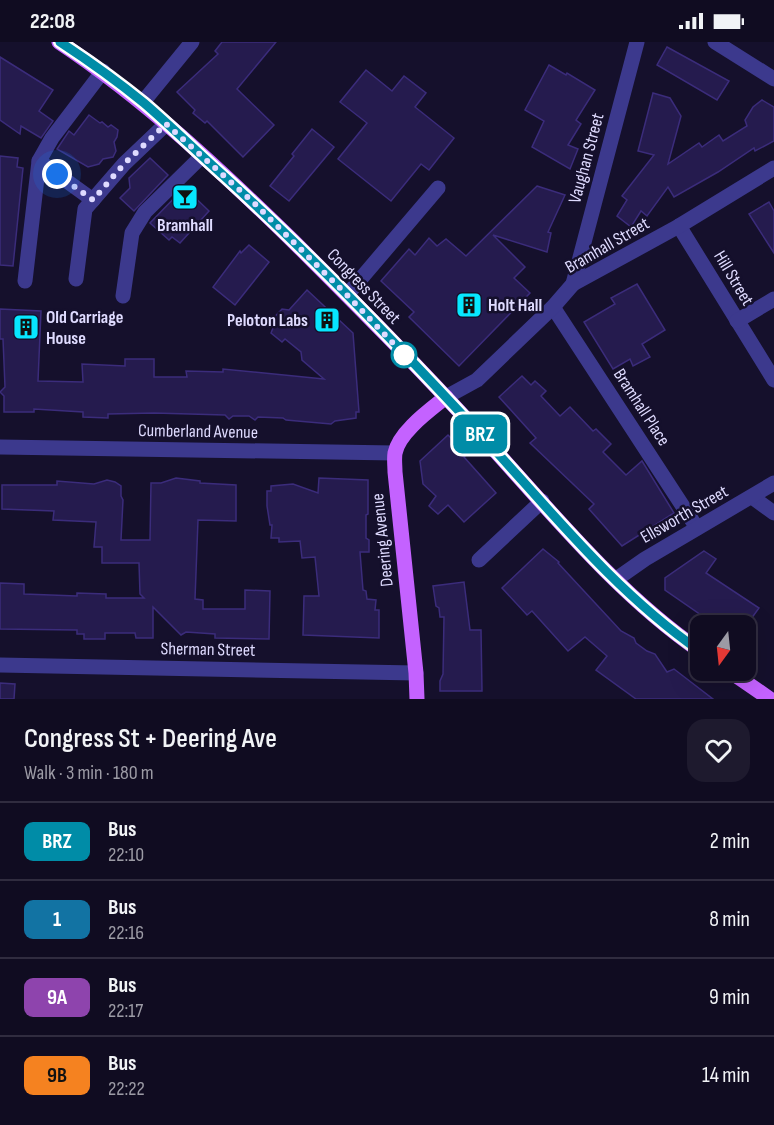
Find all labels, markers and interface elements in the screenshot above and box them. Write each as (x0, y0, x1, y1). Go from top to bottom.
text: 22:08 (30, 8, 75, 35)
street label: Vaughan Street (564, 110, 609, 205)
your location (42, 159, 72, 189)
bar icon: Bramhall (170, 182, 200, 212)
street label: Bramhall Street (561, 213, 653, 278)
place label: Bramhall (157, 215, 213, 236)
street label: Congress Street (323, 244, 405, 329)
street label: Hill Street (709, 247, 758, 310)
building icon: Holt Hall (454, 290, 484, 320)
place label: Holt Hall (488, 295, 542, 316)
building icon: Peloton Labs (312, 305, 342, 335)
place label: Old Carriage House (46, 307, 123, 349)
place label: Peloton Labs (227, 310, 308, 331)
building icon: Old Carriage House (11, 312, 41, 342)
unlabelled marker (391, 342, 417, 368)
street label: Bramhall Place (609, 365, 674, 450)
line badge: BRZ (446, 414, 514, 454)
street label: Cumberland Avenue (138, 420, 258, 443)
text: BRZ (465, 422, 495, 447)
street label: Ellsworth Street (637, 481, 732, 548)
street label: Deering Avenue (367, 492, 398, 588)
north arrow (690, 615, 756, 681)
map controls (690, 615, 756, 681)
street label: Sherman Street (160, 638, 256, 661)
button: heart (687, 719, 750, 782)
text: Congress St + Deering Ave (24, 722, 277, 755)
text: Walk · 3 min · 180 m (24, 761, 154, 785)
text: Bus (108, 816, 137, 843)
text: 2 min (710, 828, 750, 855)
text: BRZ (42, 829, 72, 854)
text: 22:10 (108, 843, 144, 867)
text: Bus (108, 894, 137, 921)
text: 8 min (709, 906, 750, 933)
text: 1 (53, 907, 61, 932)
text: 22:16 (108, 921, 144, 945)
text: Bus (108, 972, 137, 999)
text: 9 min (709, 984, 750, 1011)
text: 9A (47, 985, 67, 1010)
text: 22:17 (108, 999, 143, 1023)
text: Bus (108, 1050, 137, 1077)
text: 14 min (702, 1062, 750, 1089)
text: 9B (47, 1063, 67, 1088)
text: 22:22 (108, 1077, 145, 1101)

